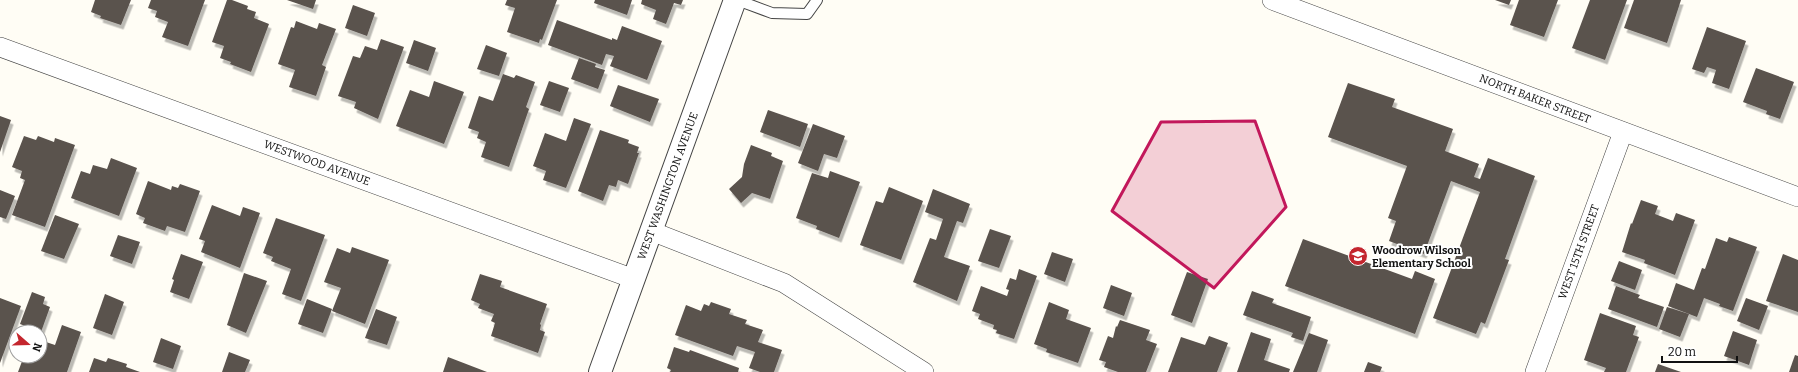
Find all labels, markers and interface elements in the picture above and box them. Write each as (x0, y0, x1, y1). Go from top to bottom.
street label: NORTH BAKER STREET (1478, 72, 1593, 126)
street label: WEST WASHINGTON AVENUE (635, 110, 701, 262)
street label: WESTWOOD AVENUE (262, 138, 372, 188)
street label: WEST 15TH STREET (1556, 202, 1602, 301)
place label: Woodrow Wilson Elementary School (1372, 244, 1471, 270)
school or university icon: Woodrow Wilson Elementary School (1347, 245, 1369, 267)
north arrow (8, 324, 48, 364)
scale bar (1662, 338, 1737, 364)
text: N (29, 341, 44, 354)
text: 20 m (1668, 345, 1697, 359)

